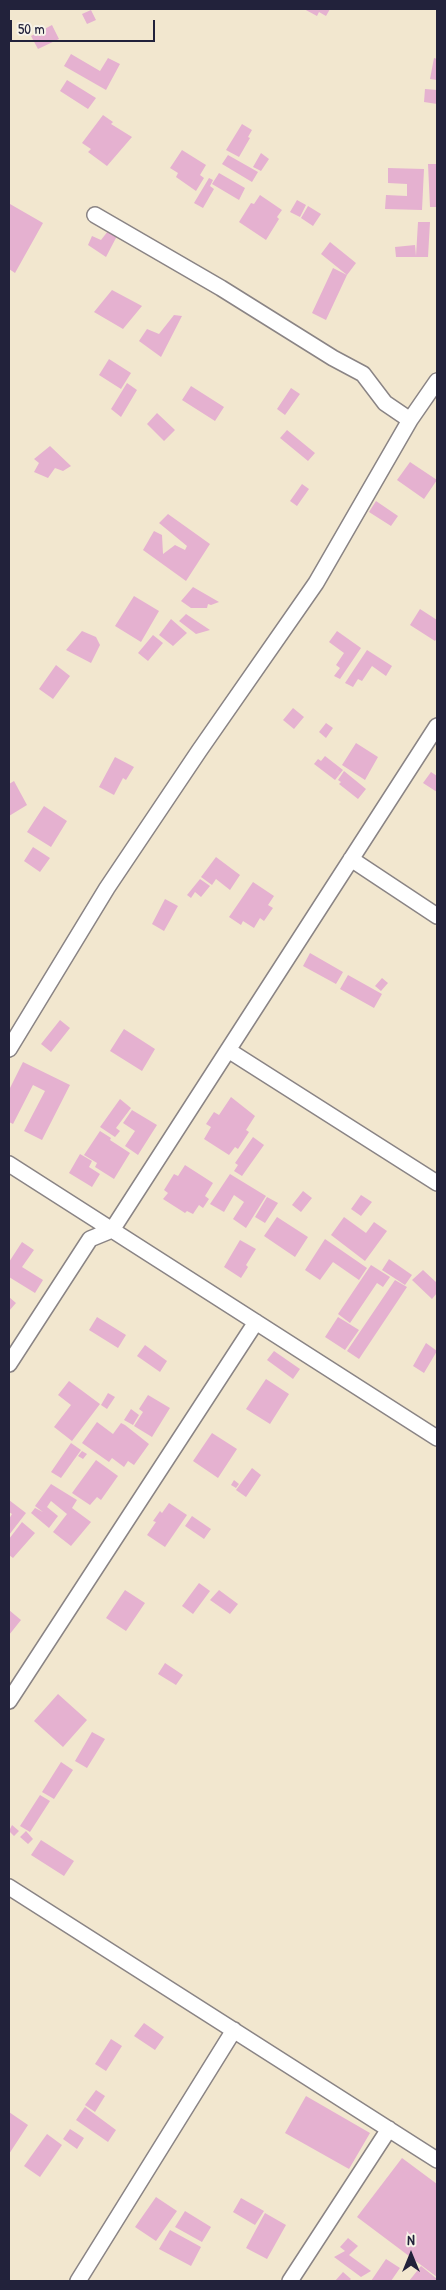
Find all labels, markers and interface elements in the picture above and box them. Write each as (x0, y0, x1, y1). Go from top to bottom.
scale bar (12, 10, 158, 42)
text: 50 m (18, 18, 45, 39)
north arrow (386, 2230, 436, 2280)
text: N (407, 2230, 415, 2249)

